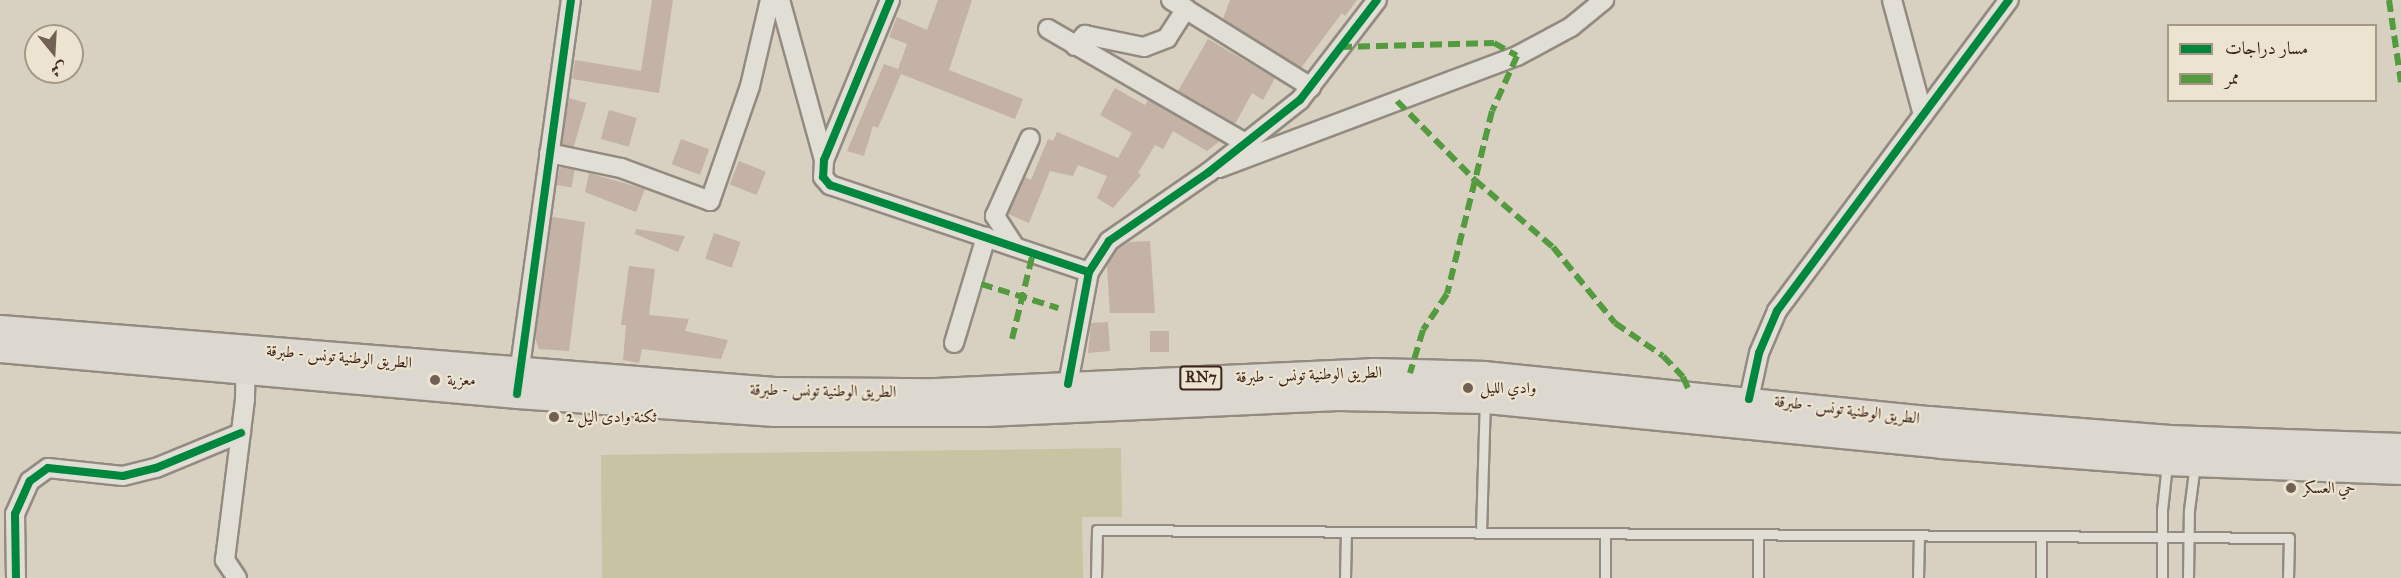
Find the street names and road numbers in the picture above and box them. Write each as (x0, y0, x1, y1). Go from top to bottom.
street label: الطريق الوطنية تونس - طبرقة (265, 341, 413, 373)
street label: الطريق الوطنية تونس - طبرقة (1235, 363, 1383, 387)
road number: RN7 (1178, 366, 1224, 390)
street label: الطريق الوطنية تونس - طبرقة (750, 380, 896, 402)
street label: الطريق الوطنية تونس - طبرقة (1773, 392, 1921, 428)

